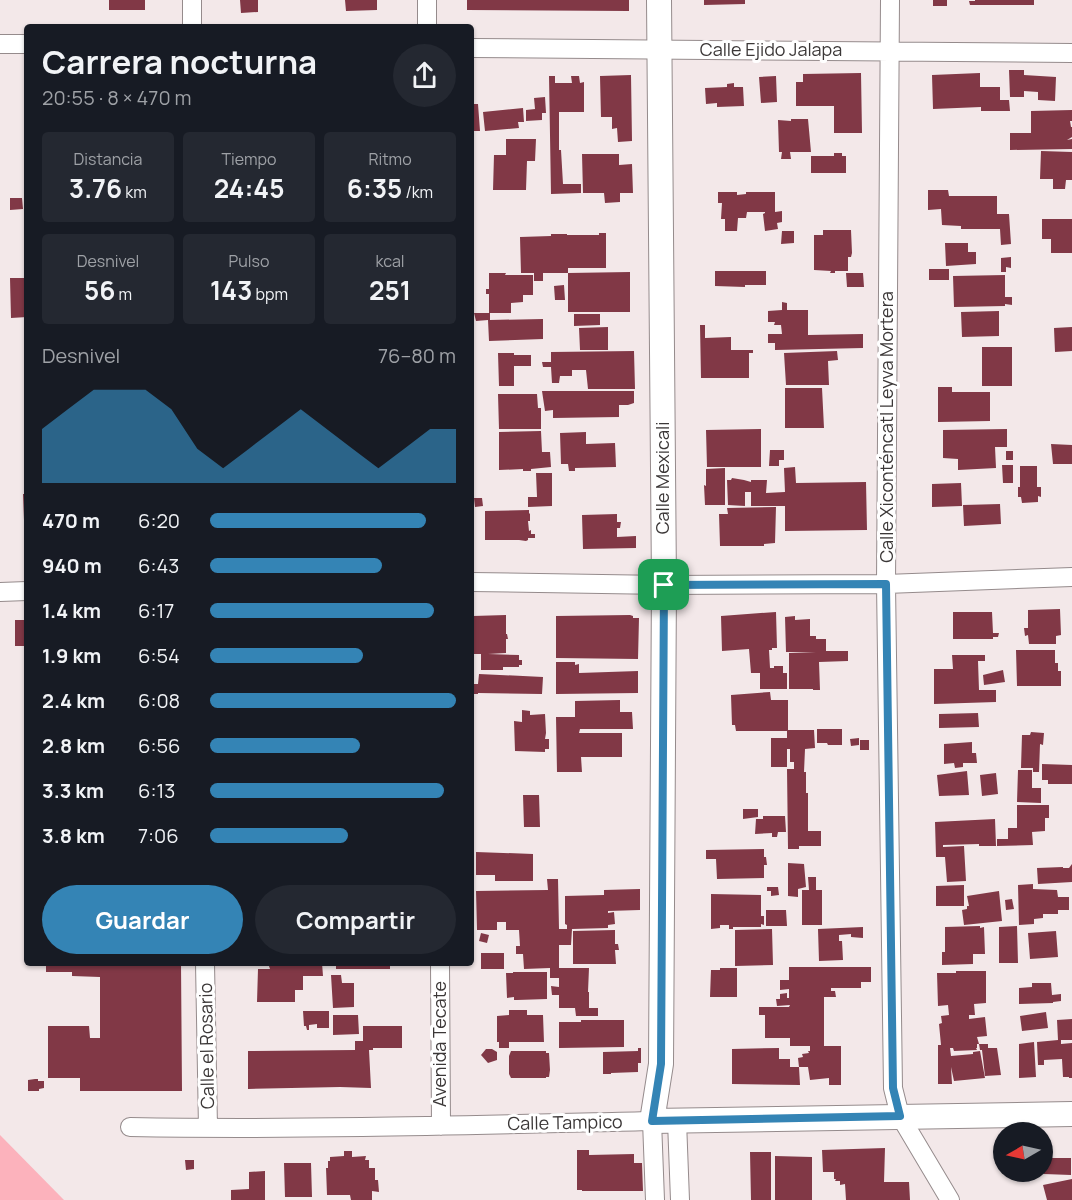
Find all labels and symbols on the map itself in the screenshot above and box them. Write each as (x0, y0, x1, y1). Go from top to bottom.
street label: Calle Ejido Jalapa (700, 37, 842, 61)
street label: Calle Xiconténcatl Leyva Mortera (874, 291, 898, 563)
street label: Calle Mexicali (650, 422, 674, 534)
pin (638, 559, 689, 610)
street label: Avenida Tecate (427, 981, 451, 1107)
street label: Calle el Rosario (193, 983, 219, 1109)
street label: Calle Tampico (507, 1109, 623, 1135)
north arrow (993, 1122, 1053, 1182)

